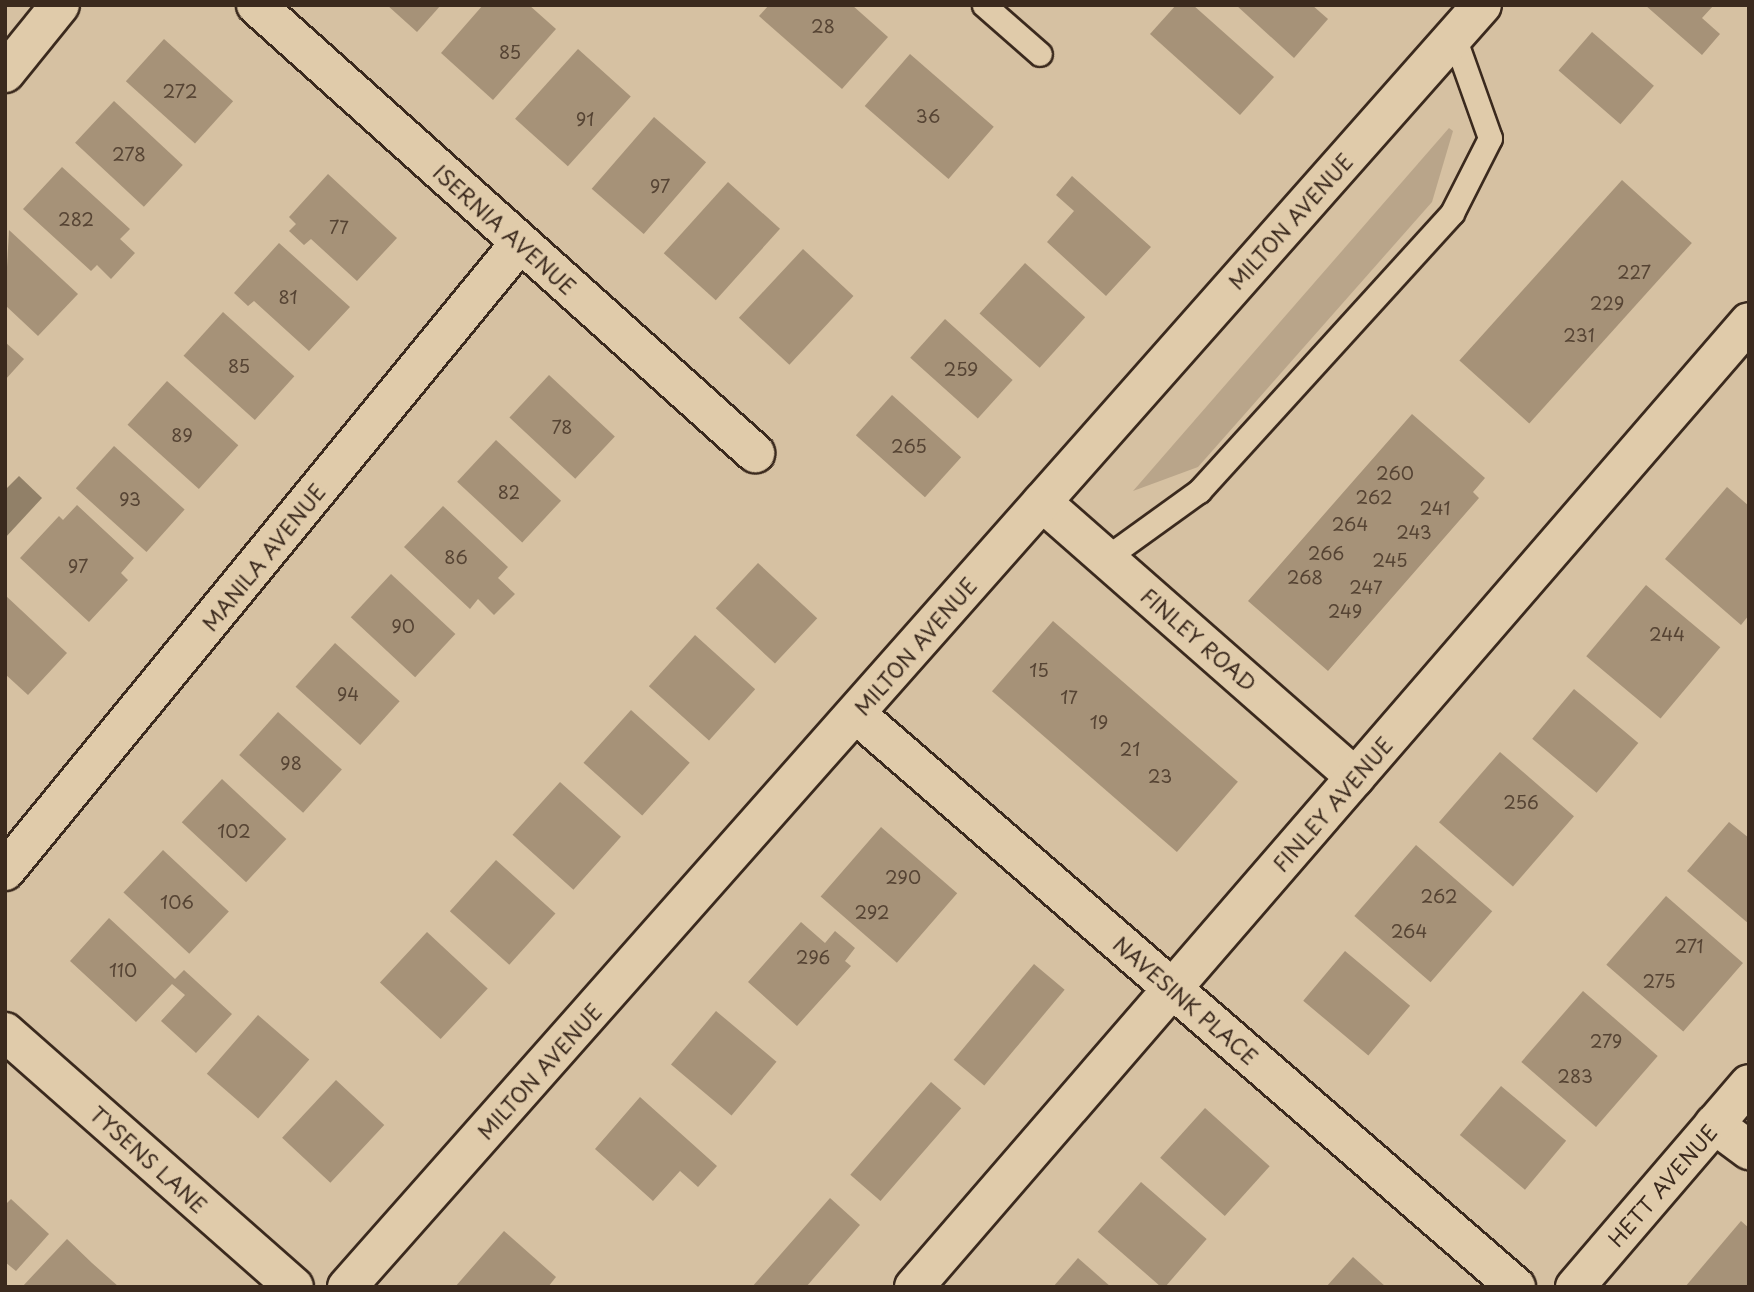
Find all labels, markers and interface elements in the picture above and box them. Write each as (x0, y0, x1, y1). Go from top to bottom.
house number: 28 (811, 15, 835, 37)
house number: 85 (499, 41, 521, 63)
house number: 272 (163, 80, 197, 102)
house number: 36 (916, 105, 940, 127)
house number: 91 (576, 108, 594, 130)
house number: 278 (112, 143, 146, 165)
street label: MILTON AVENUE (1222, 147, 1358, 295)
street label: ISERNIA AVENUE (429, 159, 581, 299)
house number: 97 (650, 175, 670, 197)
house number: 282 (58, 208, 94, 230)
house number: 77 (329, 216, 349, 238)
house number: 227 (1617, 261, 1651, 283)
house number: 81 (278, 286, 298, 308)
house number: 229 (1590, 292, 1624, 314)
house number: 231 (1563, 324, 1595, 346)
house number: 85 (228, 355, 250, 377)
house number: 259 (944, 358, 978, 380)
house number: 78 (552, 416, 572, 438)
house number: 89 (171, 424, 193, 446)
house number: 265 (891, 435, 927, 457)
house number: 260 (1376, 462, 1414, 484)
street label: MANILA AVENUE (196, 479, 330, 635)
house number: 82 (498, 481, 520, 503)
house number: 262 (1356, 486, 1392, 508)
house number: 93 (119, 488, 141, 510)
house number: 241 (1419, 497, 1451, 519)
house number: 264 (1332, 513, 1368, 535)
house number: 243 (1396, 521, 1432, 543)
house number: 266 (1308, 542, 1344, 564)
house number: 86 (444, 546, 468, 568)
house number: 245 (1372, 549, 1408, 571)
house number: 97 (68, 555, 88, 577)
house number: 268 (1287, 566, 1323, 588)
street label: MILTON AVENUE (848, 571, 982, 721)
house number: 247 (1349, 576, 1383, 598)
street label: FINLEY ROAD (1136, 582, 1262, 696)
house number: 249 (1328, 600, 1362, 622)
house number: 90 (391, 615, 415, 637)
house number: 244 (1649, 623, 1685, 645)
house number: 15 (1029, 659, 1049, 681)
house number: 94 (337, 683, 359, 705)
house number: 17 (1060, 686, 1078, 708)
house number: 19 (1090, 711, 1108, 733)
street label: FINLEY AVENUE (1267, 732, 1397, 876)
house number: 21 (1120, 738, 1140, 760)
house number: 98 (280, 752, 302, 774)
house number: 23 (1148, 765, 1172, 787)
house number: 256 (1503, 791, 1539, 813)
house number: 102 (217, 820, 251, 842)
house number: 290 (885, 866, 921, 888)
house number: 262 (1421, 885, 1457, 907)
house number: 106 (160, 891, 194, 913)
house number: 292 (854, 901, 890, 923)
house number: 264 (1391, 920, 1427, 942)
street label: NAVESINK PLACE (1108, 930, 1264, 1070)
house number: 271 (1674, 935, 1704, 957)
house number: 296 (796, 946, 830, 968)
house number: 110 (109, 959, 137, 981)
house number: 275 (1642, 970, 1676, 992)
street label: MILTON AVENUE (471, 997, 607, 1145)
house number: 279 (1590, 1030, 1622, 1052)
house number: 283 (1557, 1065, 1593, 1087)
street label: TYSENS LANE (86, 1100, 212, 1218)
street label: HETT AVENUE (1602, 1119, 1722, 1251)

